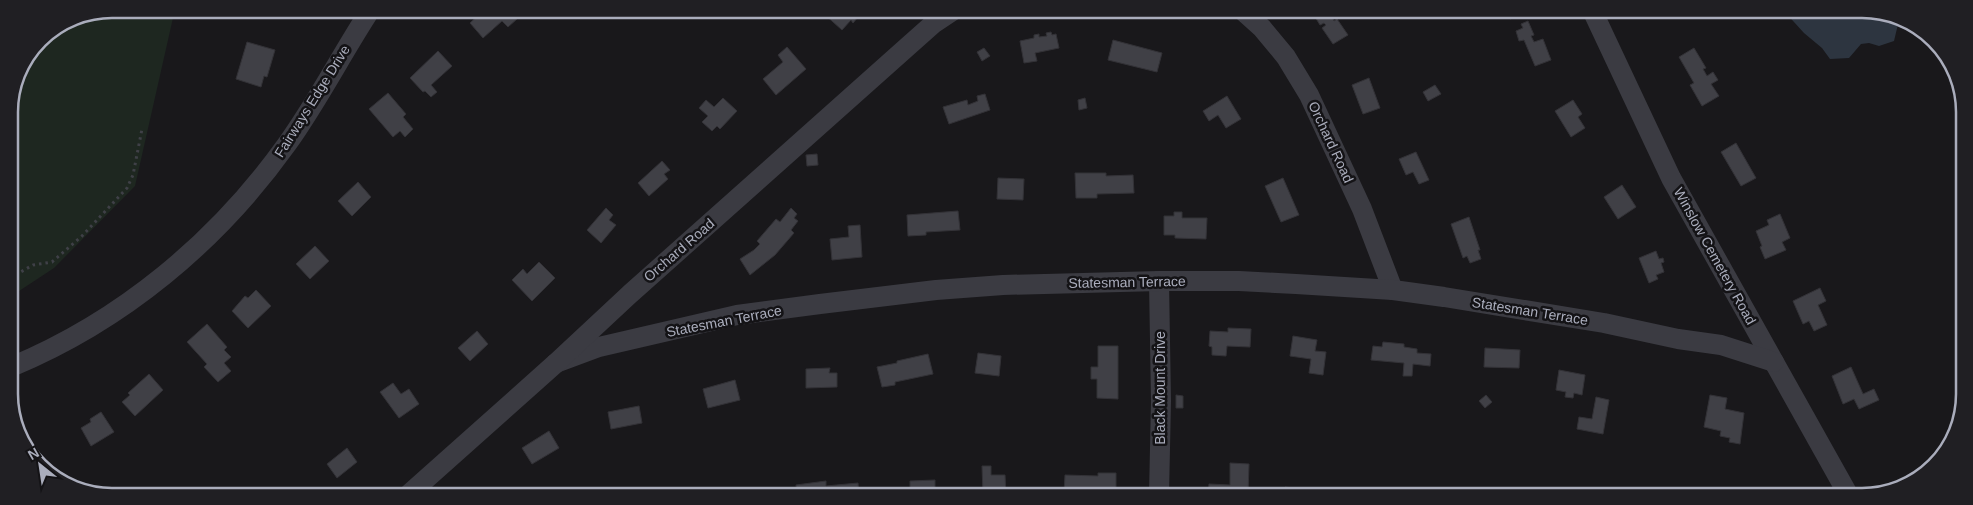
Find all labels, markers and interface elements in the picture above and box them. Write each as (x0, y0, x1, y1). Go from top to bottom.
street label: Fairways Edge Drive (271, 42, 353, 160)
street label: Orchard Road (1305, 99, 1357, 185)
street label: Winslow Cemetery Road (1671, 185, 1759, 327)
street label: Orchard Road (641, 215, 717, 285)
street label: Statesman Terrace (1068, 273, 1186, 291)
street label: Statesman Terrace (1471, 294, 1589, 328)
street label: Statesman Terrace (665, 302, 783, 340)
street label: Black Mount Drive (1152, 331, 1168, 445)
north arrow (15, 440, 65, 490)
text: N (25, 444, 42, 463)

